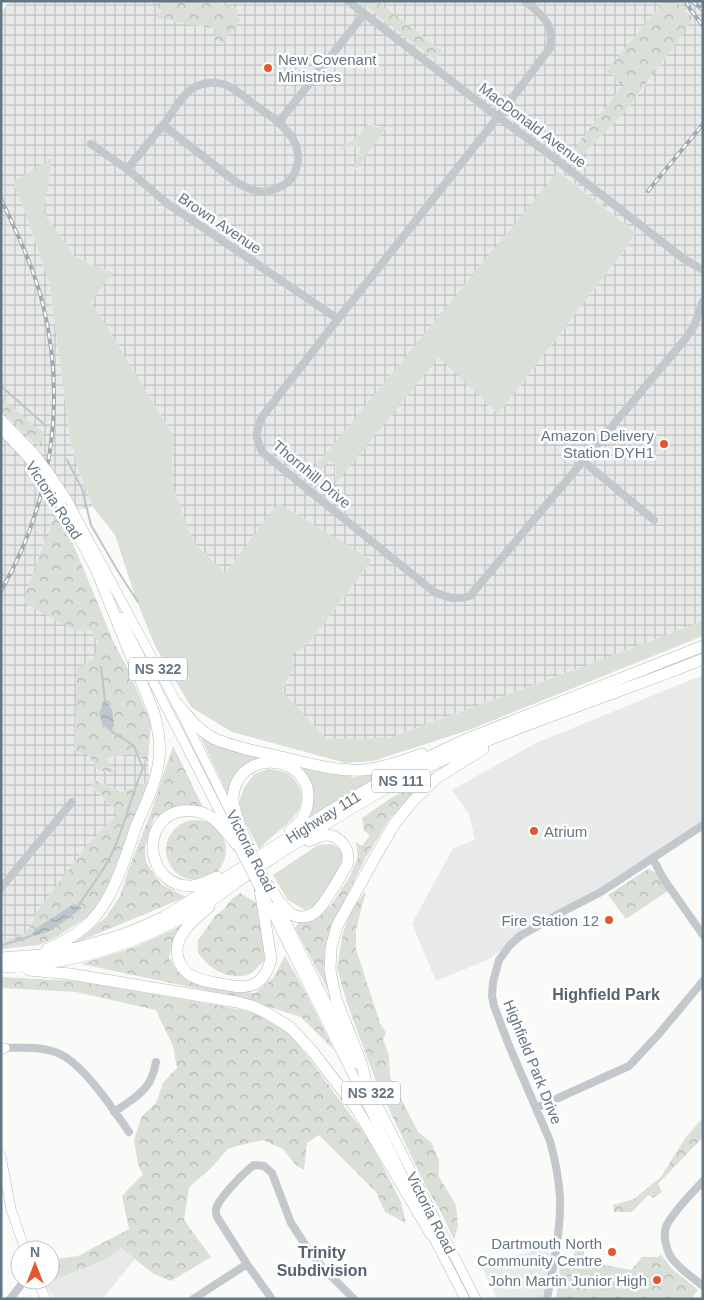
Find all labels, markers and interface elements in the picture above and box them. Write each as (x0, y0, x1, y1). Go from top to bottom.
place label: New Covenant Ministries (278, 51, 377, 85)
marker: New Covenant Ministries (262, 62, 274, 74)
street label: MacDonald Avenue (476, 79, 590, 171)
street label: Brown Avenue (175, 189, 265, 257)
place label: Amazon Delivery Station DYH1 (541, 427, 654, 461)
street label: Thornhill Drive (269, 436, 355, 512)
marker: Amazon Delivery Station DYH1 (658, 438, 670, 450)
street label: Victoria Road (22, 458, 86, 542)
road number: NS 322 (129, 658, 187, 681)
road number: NS 111 (372, 769, 430, 792)
street label: Highway 111 (283, 787, 363, 847)
street label: Victoria Road (223, 807, 279, 895)
place label: Atrium (544, 823, 587, 840)
marker: Atrium (528, 825, 540, 837)
place label: Fire Station 12 (501, 912, 599, 929)
marker: Fire Station 12 (603, 914, 615, 926)
district label: Highfield Park (552, 986, 660, 1003)
street label: Highfield Park Drive (500, 997, 566, 1127)
road number: NS 322 (342, 1082, 400, 1104)
street label: Victoria Road (403, 1169, 459, 1257)
place label: Dartmouth North Community Centre (477, 1235, 602, 1269)
north arrow (10, 1240, 60, 1290)
text: N (30, 1244, 40, 1260)
district label: Trinity Subdivision (277, 1244, 367, 1279)
marker: Dartmouth North Community Centre (606, 1246, 618, 1258)
place label: John Martin Junior High (489, 1272, 647, 1289)
marker: John Martin Junior High (651, 1274, 663, 1286)

